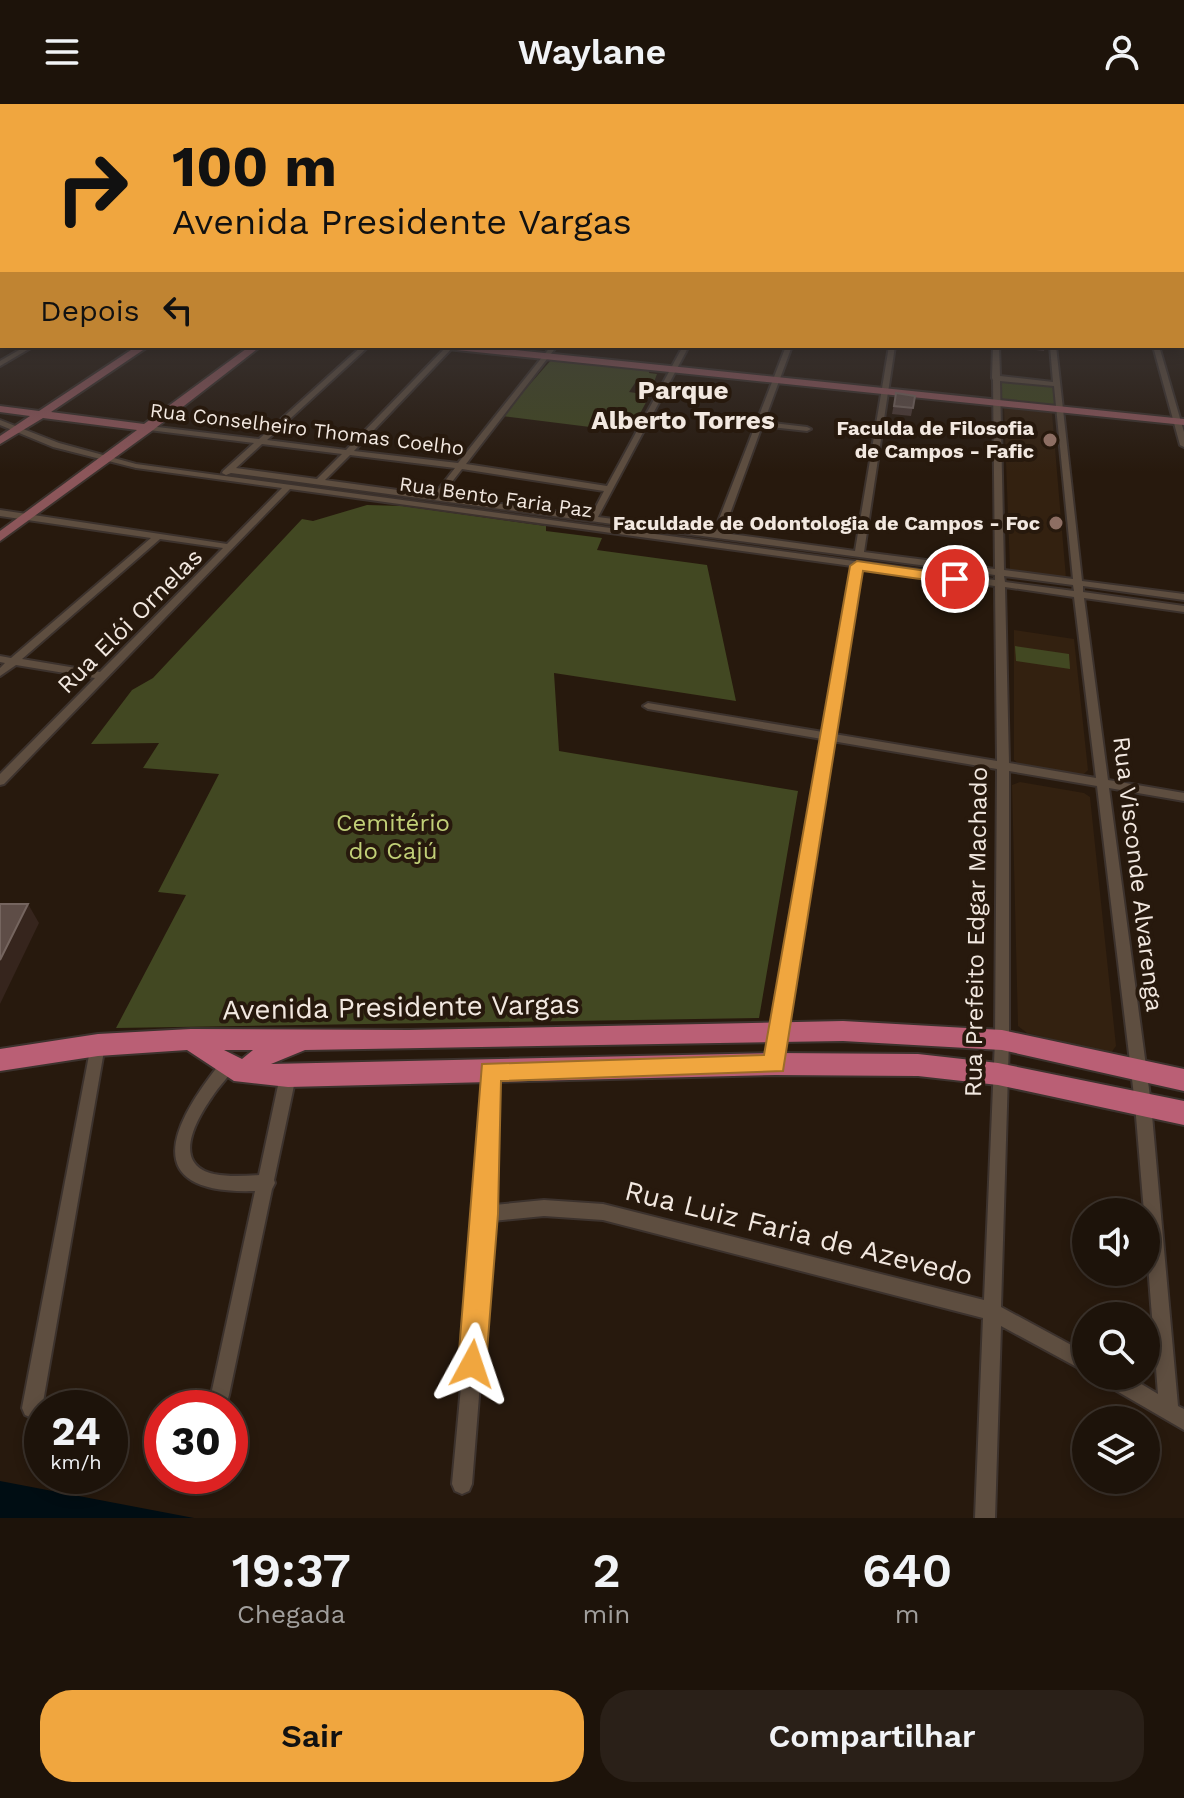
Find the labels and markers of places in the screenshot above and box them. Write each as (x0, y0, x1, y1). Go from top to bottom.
place label: Faculda de Filosofia de Campos - Fafic (837, 416, 1034, 463)
marker: Faculda de Filosofia de Campos - Fafic (1041, 431, 1059, 449)
place label: Faculdade de Odontologia de Campos - Foc (613, 511, 1040, 535)
marker: Faculdade de Odontologia de Campos - Foc (1047, 514, 1065, 532)
pin (921, 545, 989, 613)

